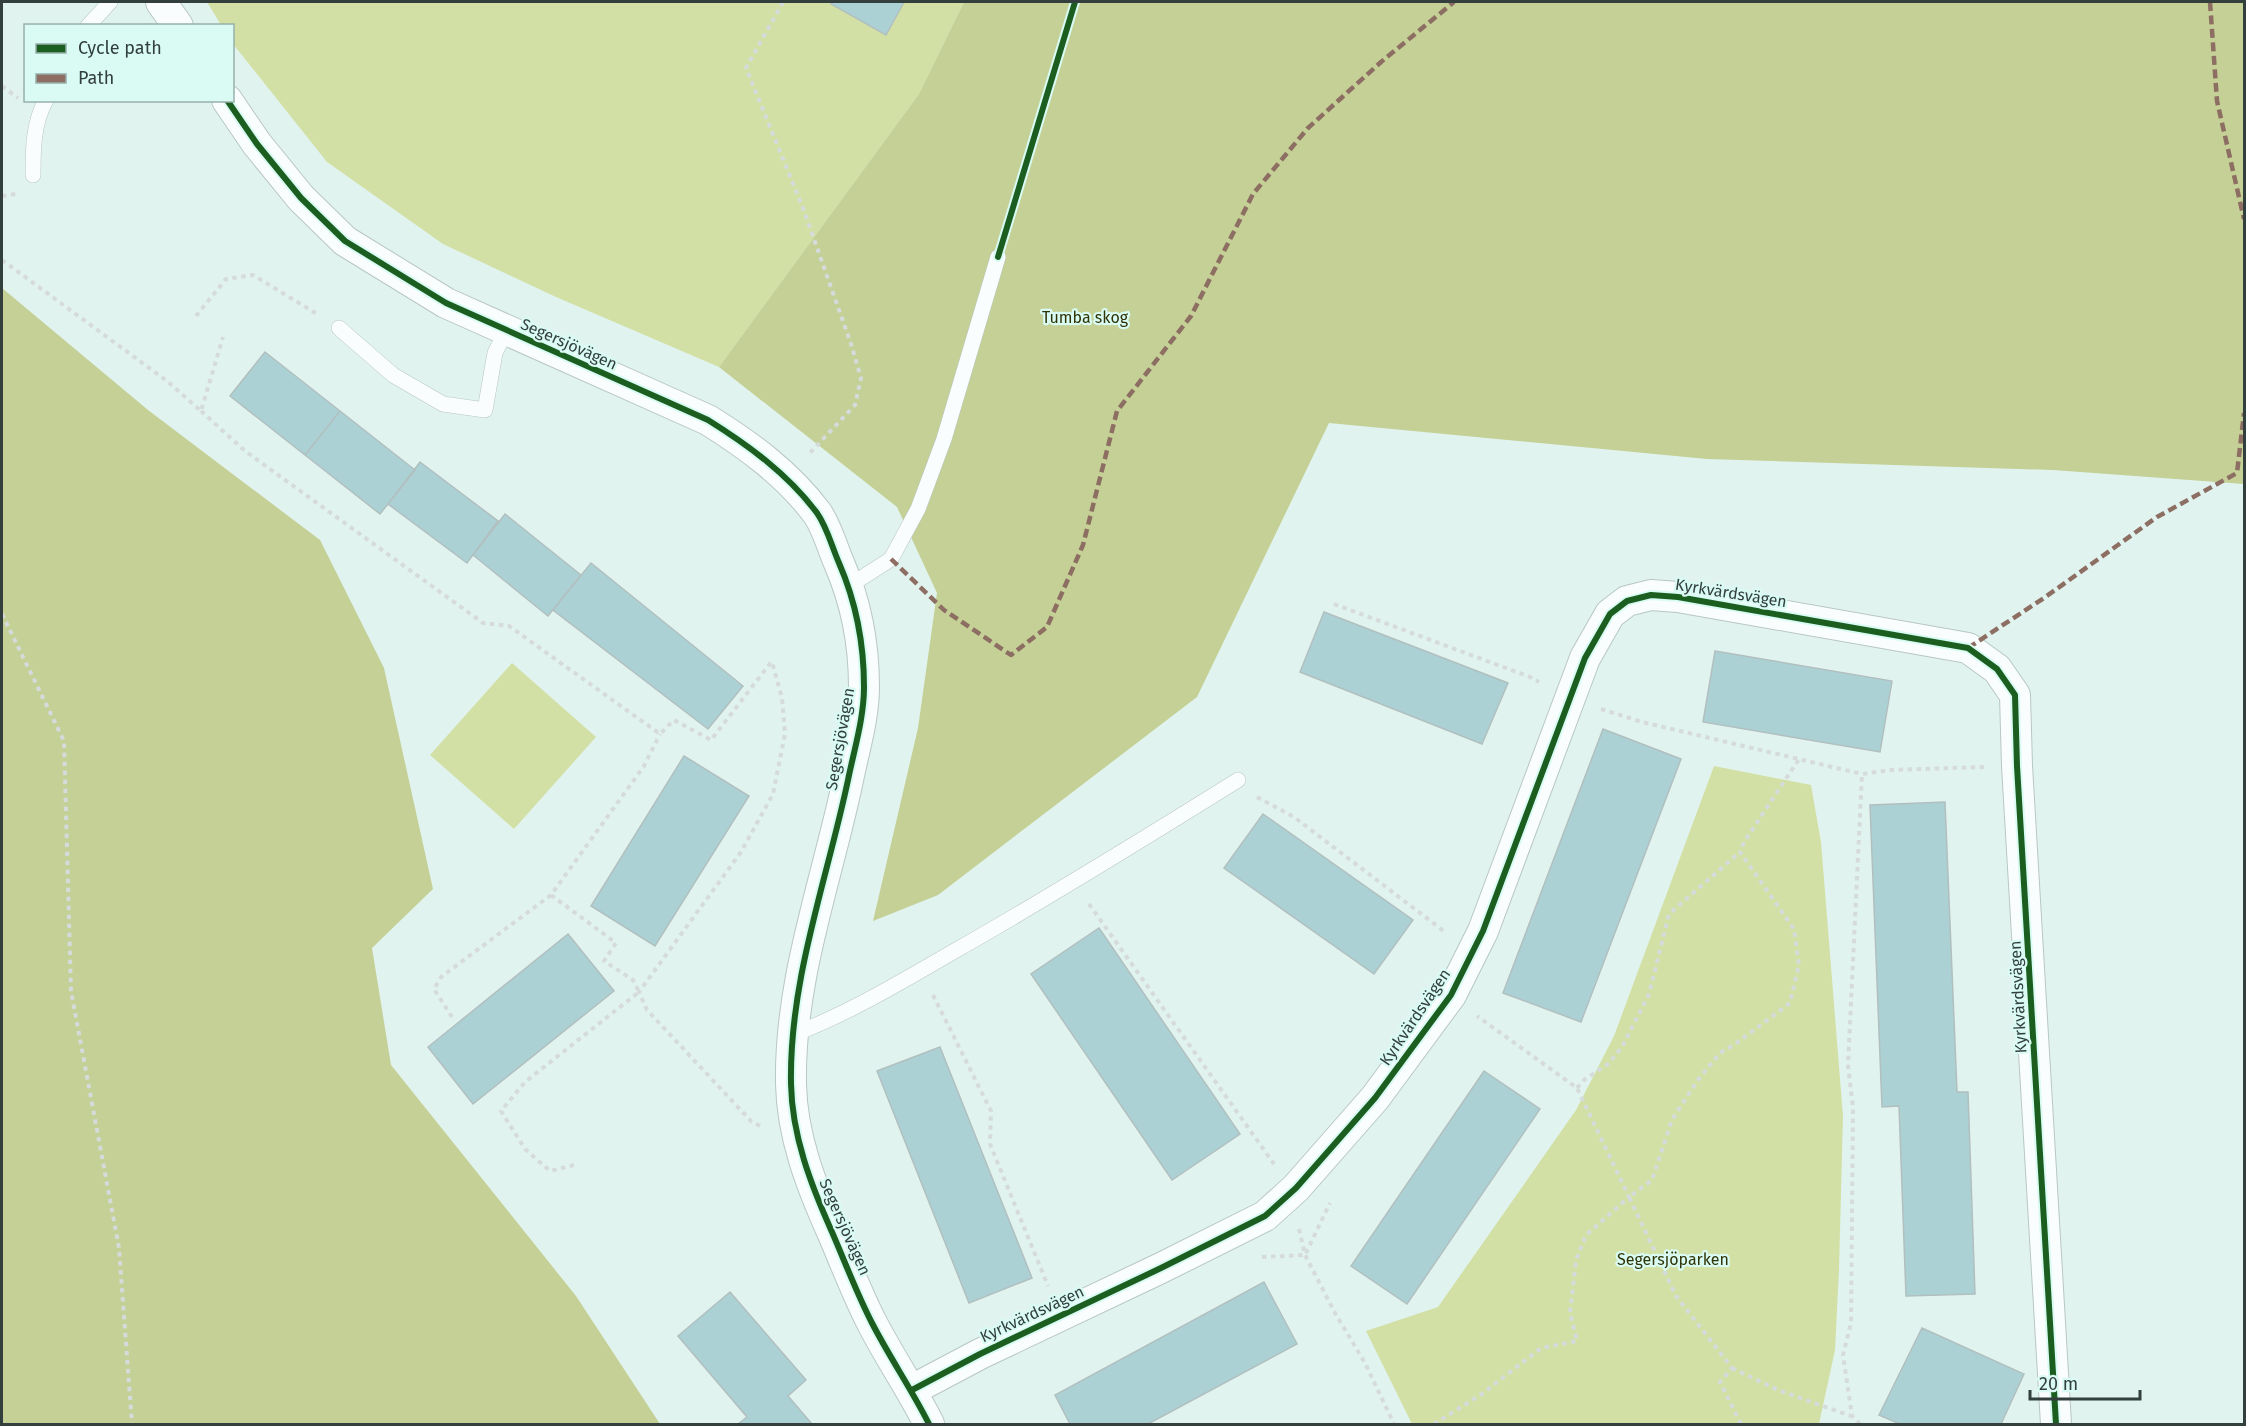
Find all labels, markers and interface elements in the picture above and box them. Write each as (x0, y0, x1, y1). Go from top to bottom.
legend (24, 24, 234, 102)
text: Cycle path (78, 37, 162, 59)
text: Path (78, 67, 114, 89)
park label: Tumba skog (1042, 308, 1129, 327)
street label: Segersjövägen (518, 314, 620, 374)
street label: Kyrkvärdsvägen (1674, 575, 1788, 611)
street label: Segersjövägen (822, 686, 858, 792)
street label: Kyrkvärdsvägen (2006, 940, 2030, 1054)
street label: Kyrkvärdsvägen (1376, 965, 1454, 1069)
street label: Segersjövägen (815, 1176, 875, 1278)
park label: Segersjöparken (1617, 1250, 1729, 1269)
street label: Kyrkvärdsvägen (977, 1282, 1087, 1346)
scale bar (2030, 1363, 2140, 1401)
text: 20 m (2039, 1373, 2078, 1395)

